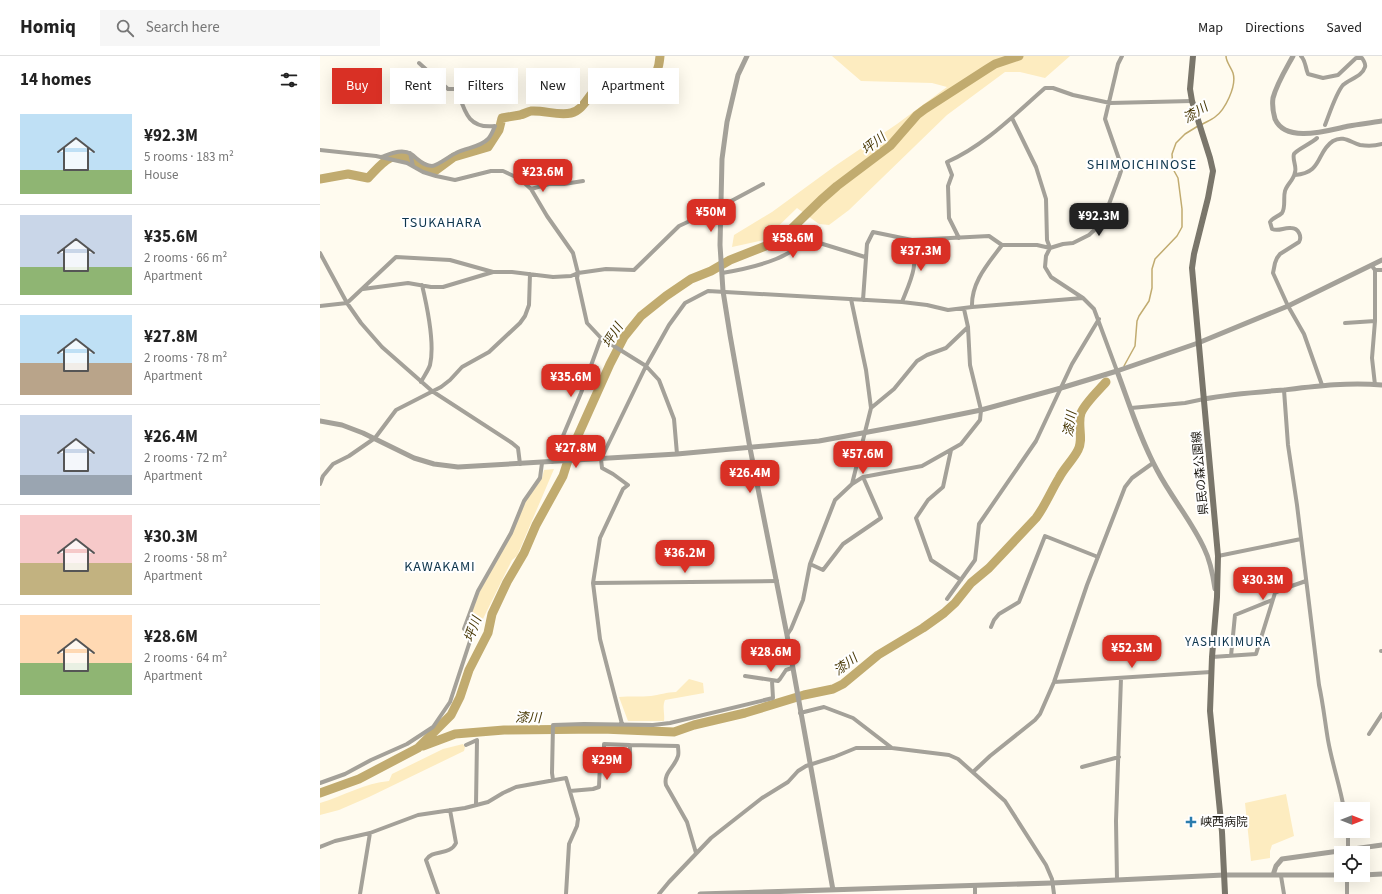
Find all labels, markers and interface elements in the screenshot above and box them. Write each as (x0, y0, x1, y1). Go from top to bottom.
search box (100, 10, 380, 46)
text: Homiq (20, 14, 76, 41)
icon: search (114, 17, 136, 39)
text: Search here (146, 17, 220, 38)
text: Map (1198, 18, 1223, 38)
text: Directions (1245, 18, 1304, 38)
text: Saved (1326, 18, 1362, 38)
text: 14 homes (20, 68, 91, 92)
chip: Buy (332, 68, 382, 104)
chip: Rent (390, 68, 446, 104)
chip: Filters (454, 68, 518, 104)
chip: New (526, 68, 580, 104)
chip: Apartment (588, 68, 679, 104)
icon: filters (278, 69, 300, 91)
water label: 漆川 (1180, 97, 1213, 127)
text: ¥92.3M (144, 124, 198, 148)
water label: 坪川 (858, 127, 891, 159)
icon: home (52, 130, 100, 178)
text: 5 rooms · 183 m² (144, 148, 234, 166)
district label: SHIMOICHINOSE (1087, 155, 1197, 175)
pin: ¥23.6M (510, 159, 576, 193)
text: ¥23.6M (522, 163, 564, 181)
text: House (144, 166, 179, 184)
pin: ¥50M (687, 199, 735, 233)
text: ¥50M (696, 203, 726, 221)
pin: ¥92.3M (1066, 203, 1132, 237)
text: ¥92.3M (1078, 207, 1120, 225)
district label: TSUKAHARA (402, 213, 482, 233)
text: ¥35.6M (144, 225, 198, 249)
pin: ¥58.6M (760, 225, 826, 259)
text: ¥58.6M (772, 229, 814, 247)
icon: home (52, 231, 100, 279)
pin: ¥37.3M (888, 238, 954, 272)
text: ¥37.3M (900, 242, 942, 260)
text: 2 rooms · 66 m² (144, 249, 227, 267)
text: Apartment (144, 267, 202, 285)
water label: 坪川 (598, 318, 628, 351)
text: ¥27.8M (144, 325, 198, 349)
icon: home (52, 331, 100, 379)
text: 2 rooms · 78 m² (144, 349, 227, 367)
pin: ¥35.6M (538, 364, 604, 398)
text: Apartment (144, 367, 202, 385)
text: ¥35.6M (550, 368, 592, 386)
water label: 漆川 (1059, 408, 1081, 438)
text: ¥26.4M (144, 425, 198, 449)
street label: 県民の森公園線 (1188, 430, 1213, 516)
icon: home (52, 431, 100, 479)
pin: ¥27.8M (543, 435, 609, 469)
text: ¥27.8M (555, 439, 597, 457)
pin: ¥57.6M (830, 441, 896, 475)
text: ¥57.6M (842, 445, 884, 463)
text: 2 rooms · 72 m² (144, 449, 227, 467)
pin: ¥26.4M (717, 460, 783, 494)
text: ¥26.4M (729, 464, 771, 482)
text: Apartment (144, 467, 202, 485)
text: ¥30.3M (144, 525, 198, 549)
icon: home (52, 531, 100, 579)
pin: ¥36.2M (652, 540, 718, 574)
text: ¥36.2M (664, 544, 706, 562)
text: 2 rooms · 58 m² (144, 549, 227, 567)
district label: KAWAKAMI (404, 557, 476, 577)
text: Apartment (144, 567, 202, 585)
pin: ¥30.3M (1230, 567, 1296, 601)
text: ¥30.3M (1242, 571, 1284, 589)
water label: 坪川 (460, 612, 487, 645)
text: ¥28.6M (144, 625, 198, 649)
icon: home (52, 631, 100, 679)
district label: YASHIKIMURA (1184, 633, 1271, 651)
pin: ¥52.3M (1099, 635, 1165, 669)
pin: ¥28.6M (738, 639, 804, 673)
text: ¥52.3M (1111, 639, 1153, 657)
text: ¥28.6M (750, 643, 792, 661)
text: 2 rooms · 64 m² (144, 649, 227, 667)
water label: 漆川 (830, 649, 863, 680)
text: Apartment (144, 667, 202, 685)
water label: 漆川 (515, 709, 543, 727)
pin: ¥29M (583, 747, 631, 781)
text: ¥29M (592, 751, 622, 769)
north arrow (1334, 802, 1370, 838)
map controls (1334, 802, 1370, 882)
place label: 峡西病院 (1200, 814, 1248, 831)
marker: 峡西病院 (1185, 816, 1197, 828)
button: locate (1334, 846, 1370, 882)

